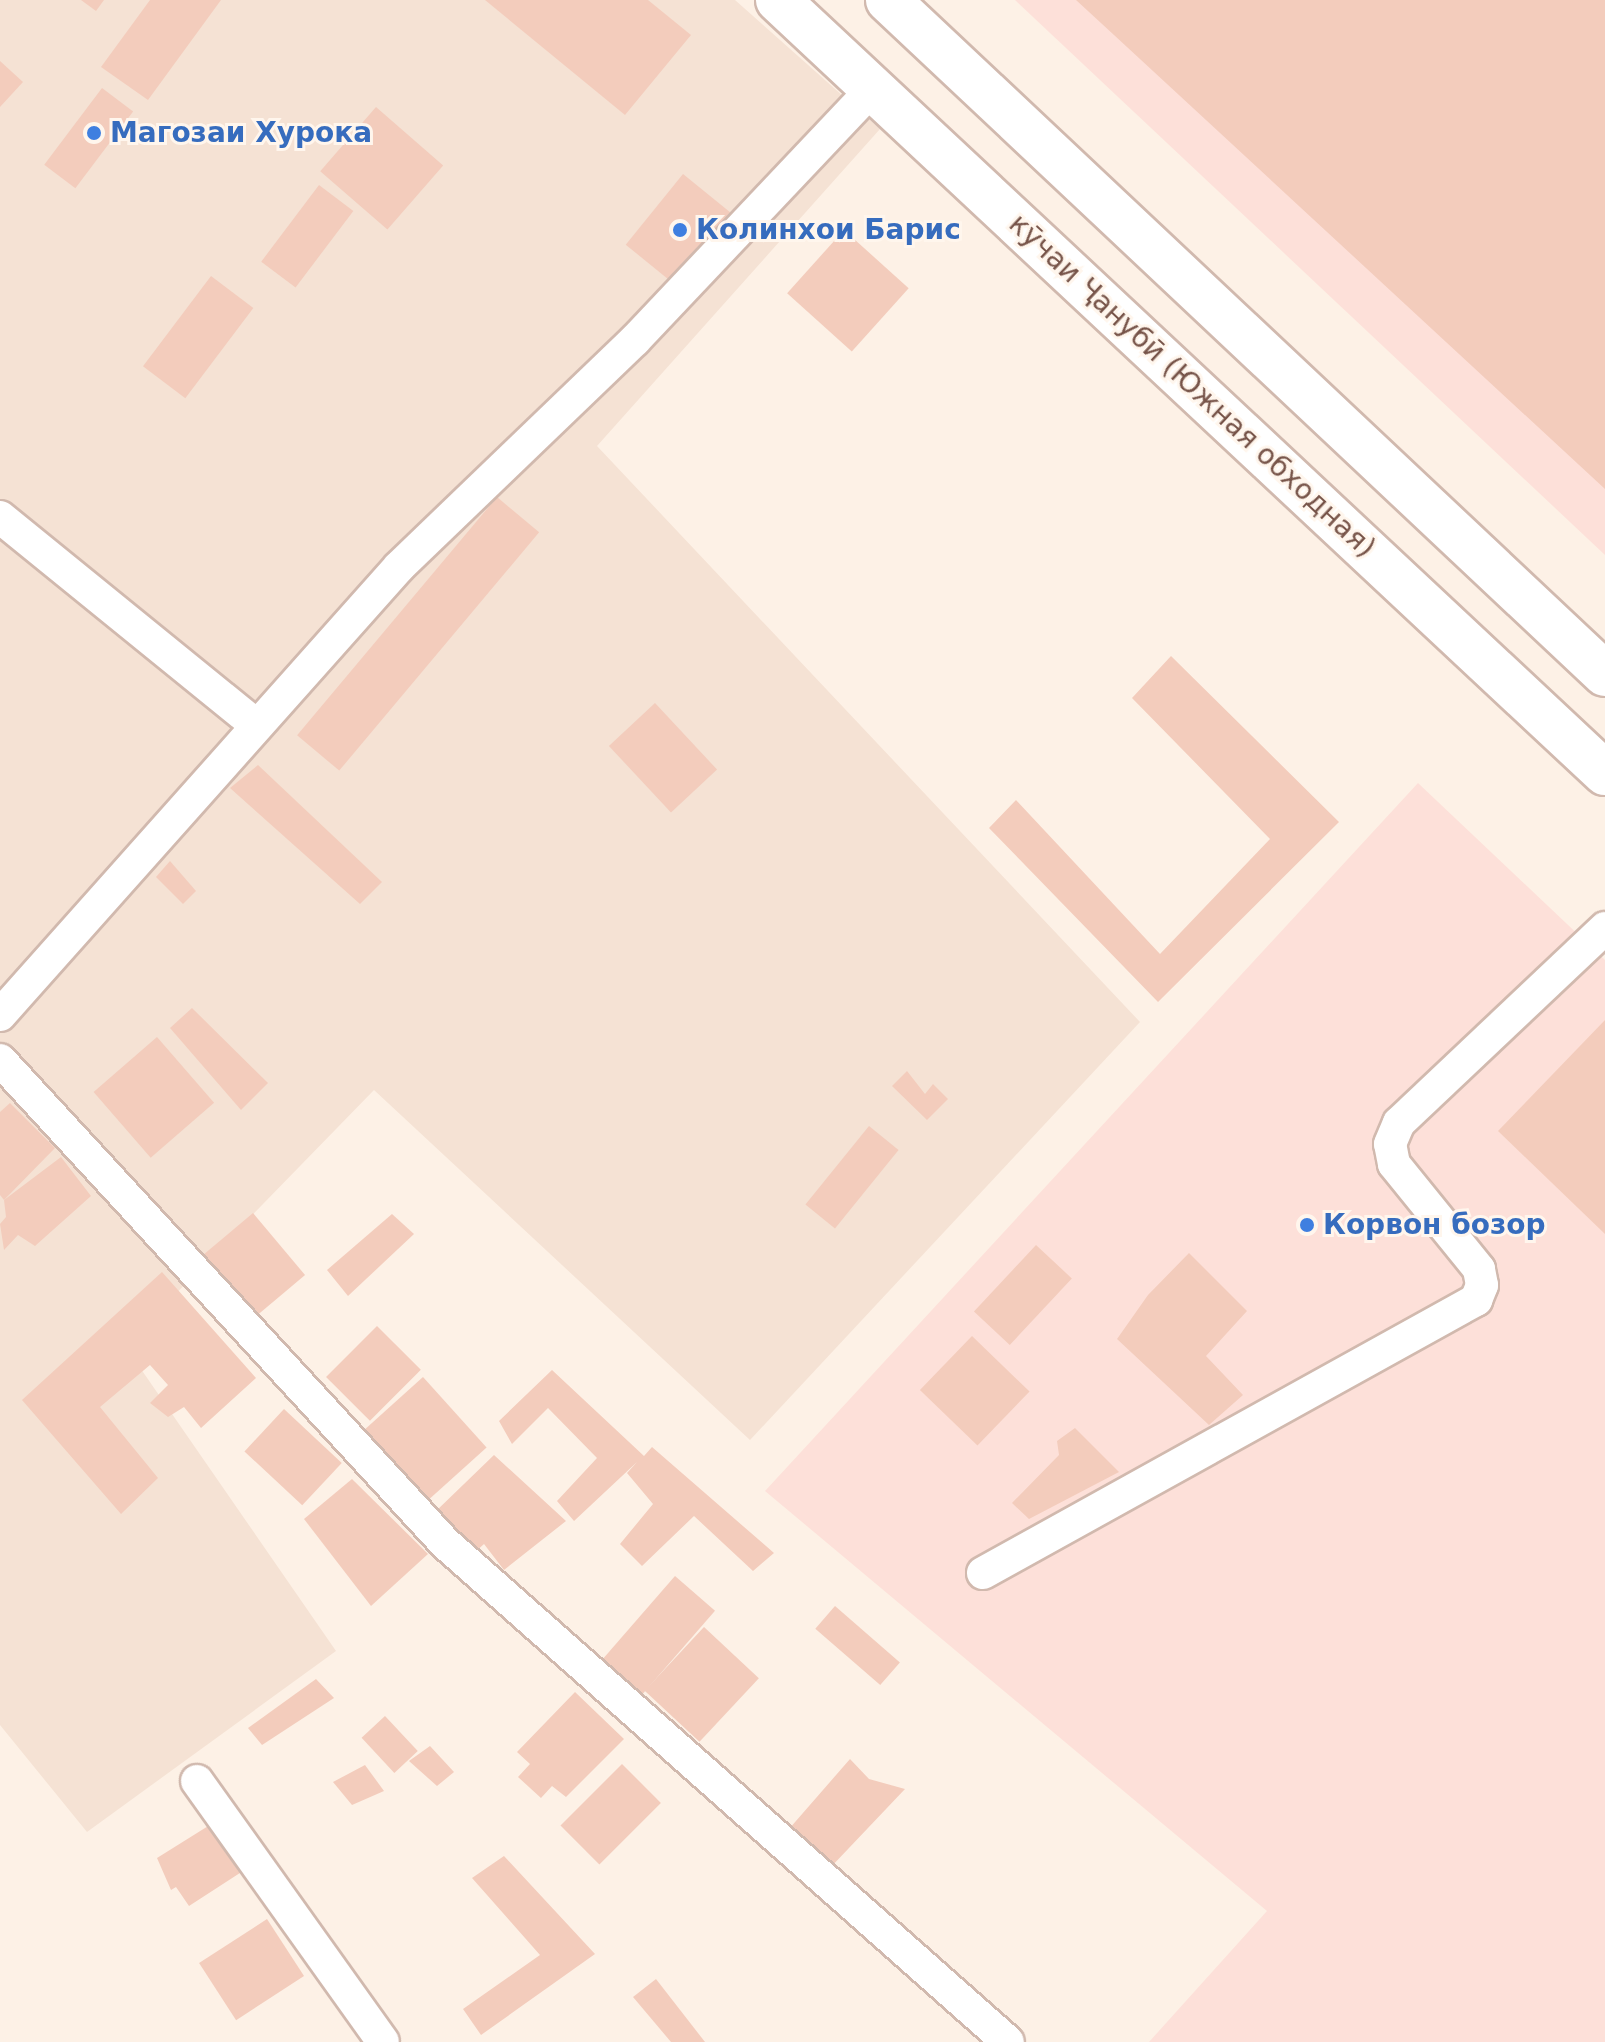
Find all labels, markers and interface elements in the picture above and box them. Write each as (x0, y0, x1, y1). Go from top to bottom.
place label: Магозаи Хурока (110, 116, 372, 150)
marker: Магозаи Хурока (85, 124, 103, 142)
street label: кӯчаи Ҷанубӣ (Южная обходная) (1002, 207, 1382, 565)
place label: Колинхои Барис (696, 213, 961, 247)
marker: Колинхои Барис (671, 221, 689, 239)
place label: Корвон бозор (1323, 1208, 1546, 1242)
marker: Корвон бозор (1298, 1216, 1316, 1234)

